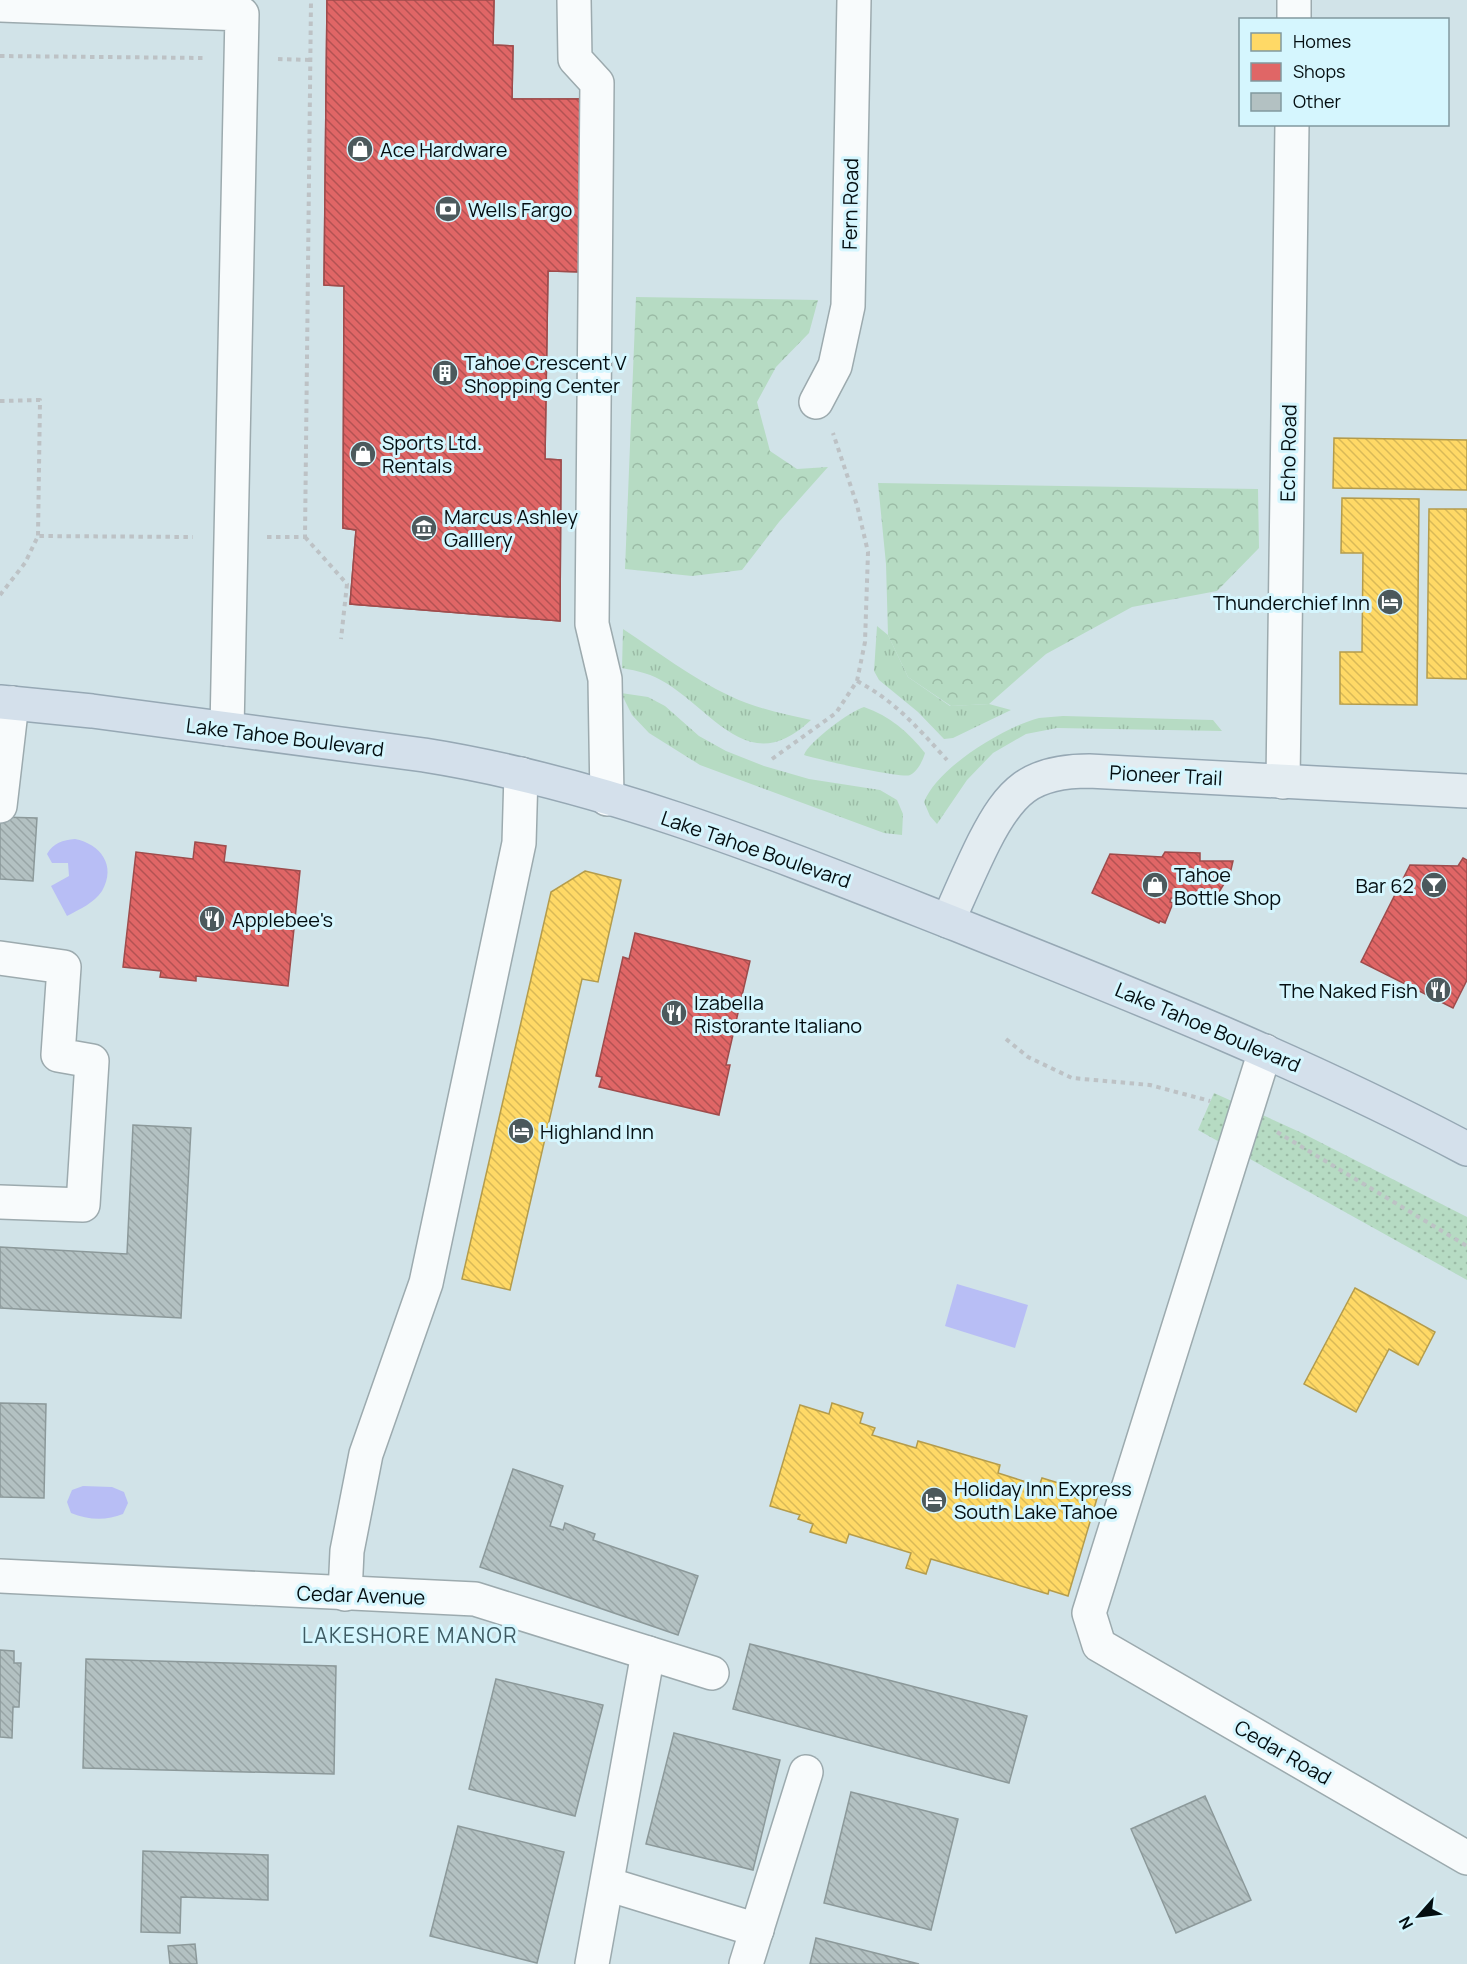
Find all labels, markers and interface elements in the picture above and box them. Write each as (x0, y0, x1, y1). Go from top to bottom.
legend (1239, 18, 1449, 126)
text: Homes (1293, 29, 1351, 53)
text: Shops (1293, 59, 1345, 83)
text: Other (1293, 89, 1341, 113)
shop icon: Ace Hardware (345, 134, 375, 164)
place label: Ace Hardware (380, 136, 507, 163)
street label: Fern Road (836, 158, 864, 250)
bank icon: Wells Fargo (433, 194, 463, 224)
place label: Wells Fargo (468, 196, 572, 223)
place label: Tahoe Crescent V Shopping Center (464, 349, 627, 399)
building icon: Tahoe Crescent V Shopping Center (430, 358, 460, 388)
street label: Echo Road (1274, 404, 1302, 502)
place label: Sports Ltd. Rentals (382, 429, 482, 479)
shop icon: Sports Ltd. Rentals (348, 439, 378, 469)
place label: Marcus Ashley Galllery (444, 503, 579, 553)
museum icon: Marcus Ashley Galllery (409, 513, 439, 543)
hotel icon: Thunderchief Inn (1375, 587, 1405, 617)
place label: Thunderchief Inn (1213, 589, 1370, 616)
street label: Lake Tahoe Boulevard (184, 711, 386, 763)
street label: Pioneer Trail (1109, 759, 1223, 791)
street label: Lake Tahoe Boulevard (657, 804, 855, 894)
place label: Tahoe Bottle Shop (1174, 861, 1281, 911)
shop icon: Tahoe Bottle Shop (1140, 870, 1170, 900)
bar icon: Bar 62 (1419, 870, 1449, 900)
place label: Bar 62 (1356, 872, 1414, 899)
restaurant icon: Applebee's (197, 904, 227, 934)
place label: Applebee's (232, 906, 333, 933)
restaurant icon: The Naked Fish (1423, 975, 1453, 1005)
street label: Lake Tahoe Boulevard (1111, 976, 1305, 1078)
place label: The Naked Fish (1279, 977, 1418, 1004)
place label: Izabella Ristorante Italiano (694, 989, 862, 1039)
restaurant icon: Izabella Ristorante Italiano (659, 998, 689, 1028)
hotel icon: Highland Inn (506, 1116, 536, 1146)
place label: Highland Inn (540, 1118, 654, 1145)
place label: Holiday Inn Express South Lake Tahoe (954, 1475, 1132, 1525)
hotel icon: Holiday Inn Express South Lake Tahoe (919, 1485, 949, 1515)
street label: Cedar Avenue (296, 1579, 426, 1611)
district label: LAKESHORE MANOR (302, 1621, 518, 1649)
street label: Cedar Road (1230, 1713, 1336, 1791)
north arrow (1389, 1886, 1449, 1946)
text: N (1393, 1913, 1418, 1933)

